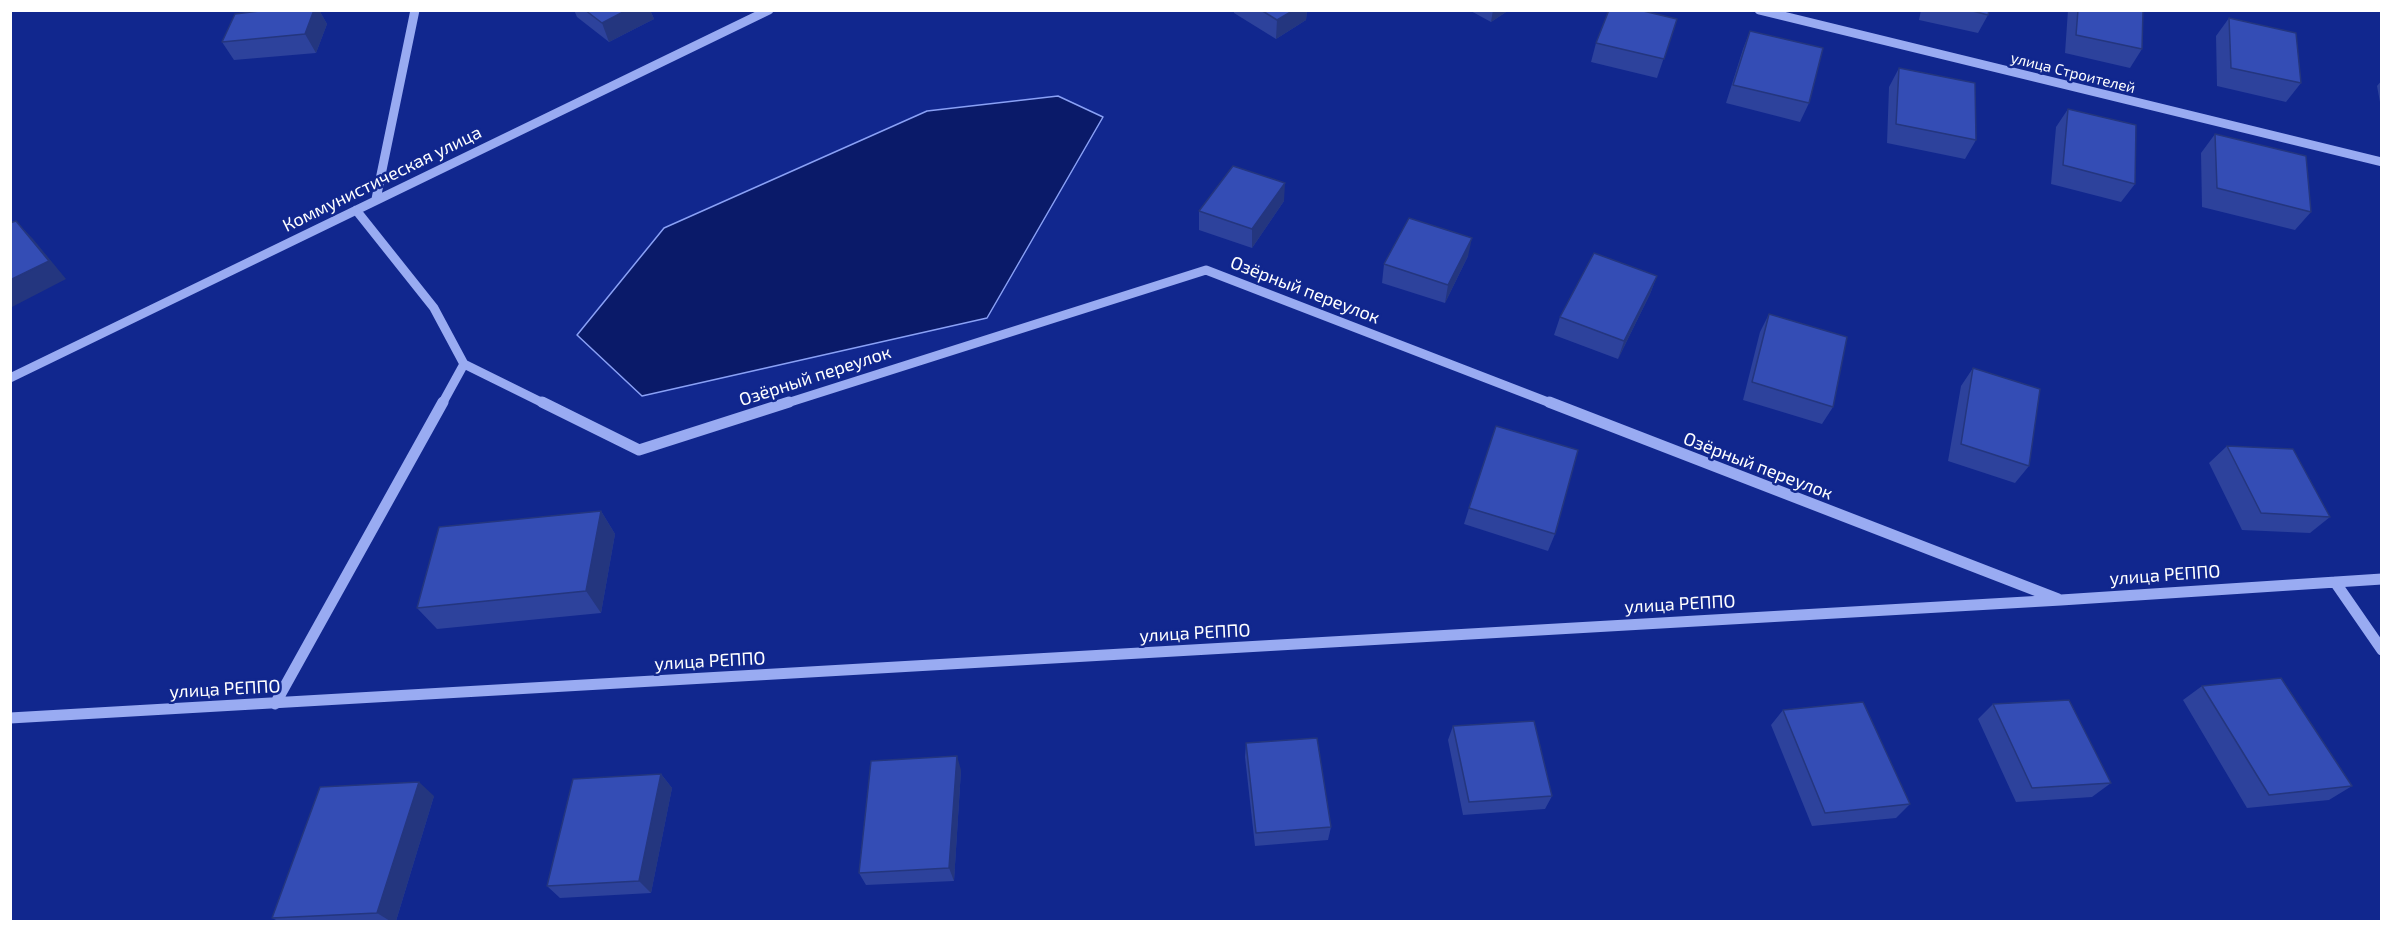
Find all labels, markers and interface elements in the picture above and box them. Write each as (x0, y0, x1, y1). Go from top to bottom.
street label: улица Строителей (2009, 49, 2137, 97)
street label: Коммунистическая улица (279, 121, 485, 237)
street label: Озёрный переулок (1227, 252, 1383, 328)
street label: Озёрный переулок (736, 341, 894, 411)
street label: Озёрный переулок (1680, 428, 1836, 504)
street label: улица РЕППО (2109, 560, 2221, 590)
street label: улица РЕППО (1624, 590, 1736, 618)
street label: улица РЕППО (1139, 619, 1251, 647)
street label: улица РЕППО (654, 647, 766, 675)
street label: улица РЕППО (169, 675, 281, 703)

